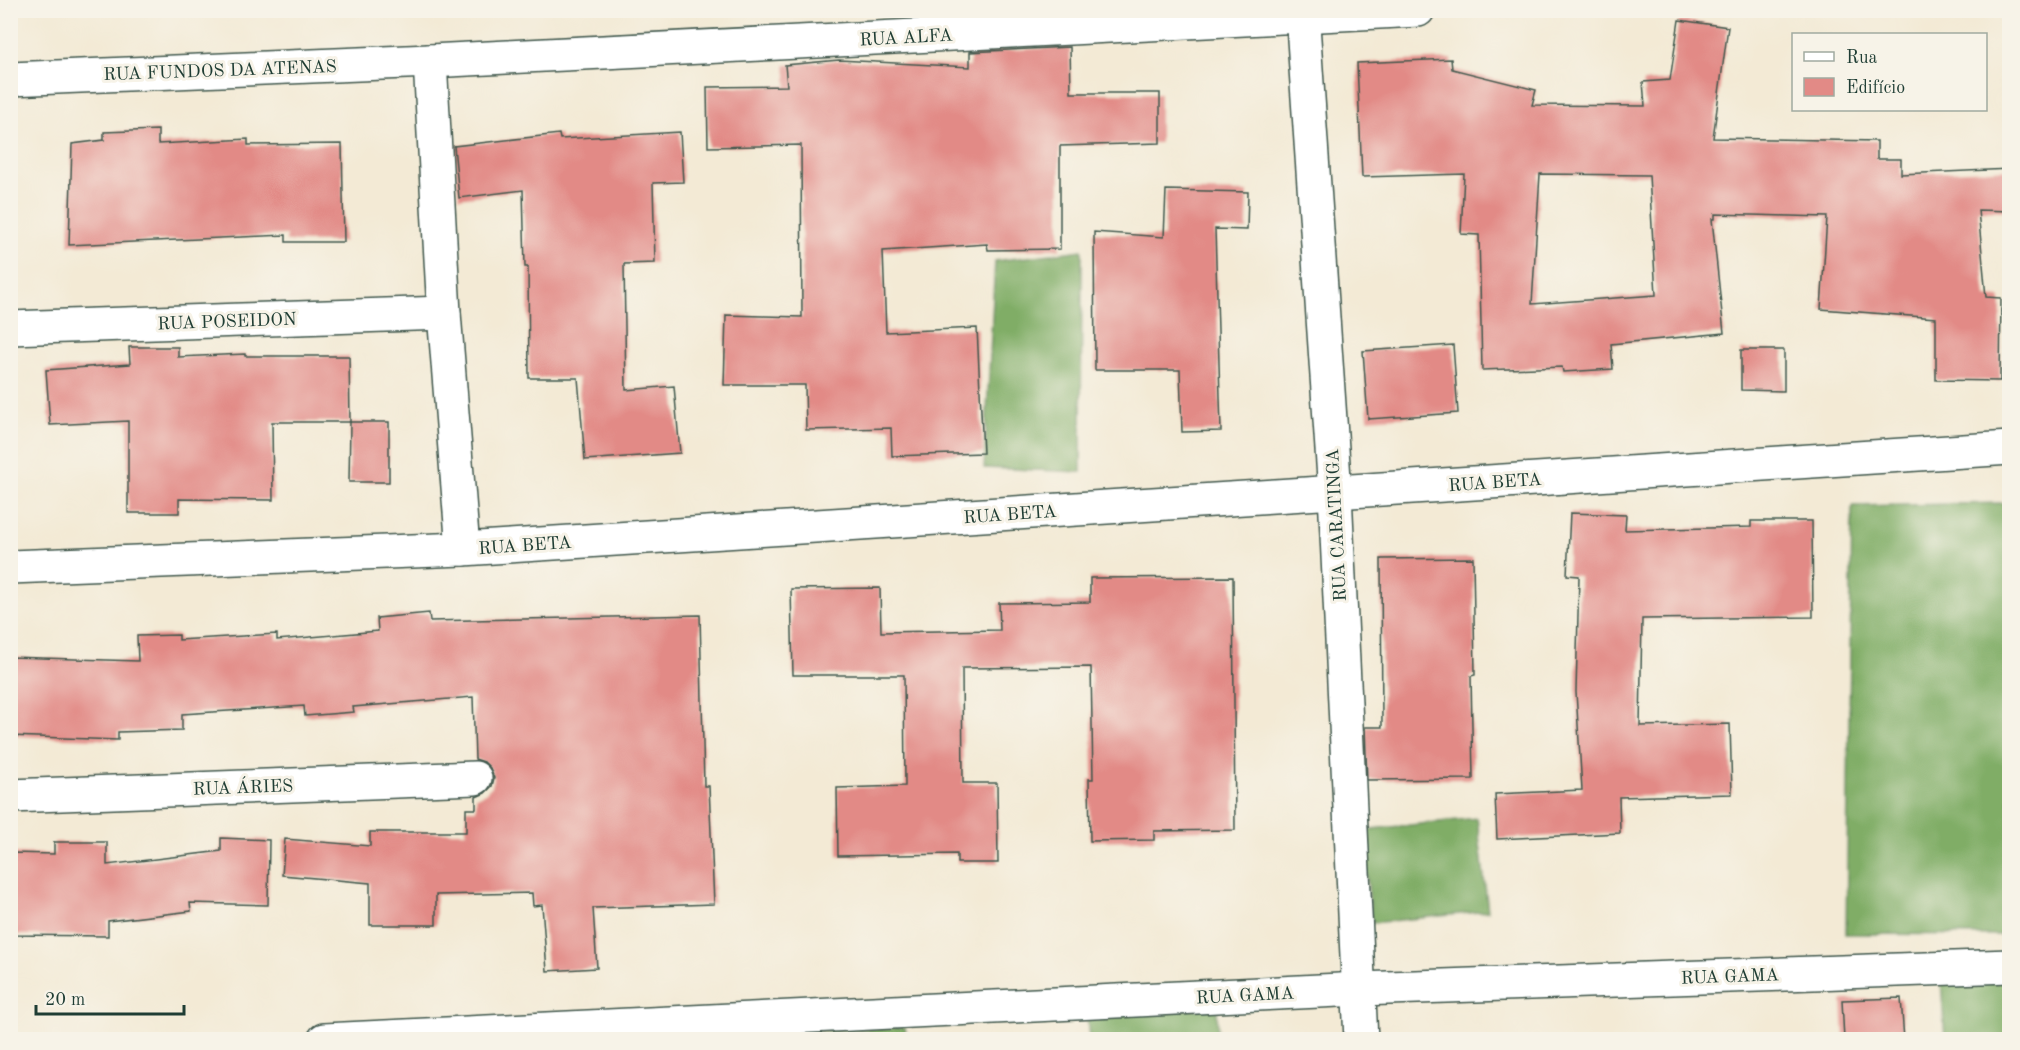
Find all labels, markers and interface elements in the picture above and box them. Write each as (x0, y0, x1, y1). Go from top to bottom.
street label: RUA ALFA (859, 27, 953, 49)
legend (1792, 33, 1987, 111)
text: Rua (1846, 49, 1877, 67)
street label: RUA FUNDOS DA ATENAS (103, 58, 337, 84)
text: Edifício (1846, 79, 1905, 97)
street label: RUA POSEIDON (157, 311, 297, 333)
street label: RUA CARATINGA (1324, 448, 1350, 602)
street label: RUA BETA (1448, 471, 1542, 495)
street label: RUA BETA (963, 503, 1057, 527)
street label: RUA BETA (478, 534, 572, 558)
street label: RUA ÁRIES (192, 773, 294, 799)
street label: RUA GAMA (1681, 966, 1780, 988)
scale bar (36, 978, 184, 1016)
street label: RUA GAMA (1195, 984, 1295, 1008)
text: 20 m (45, 991, 85, 1009)

